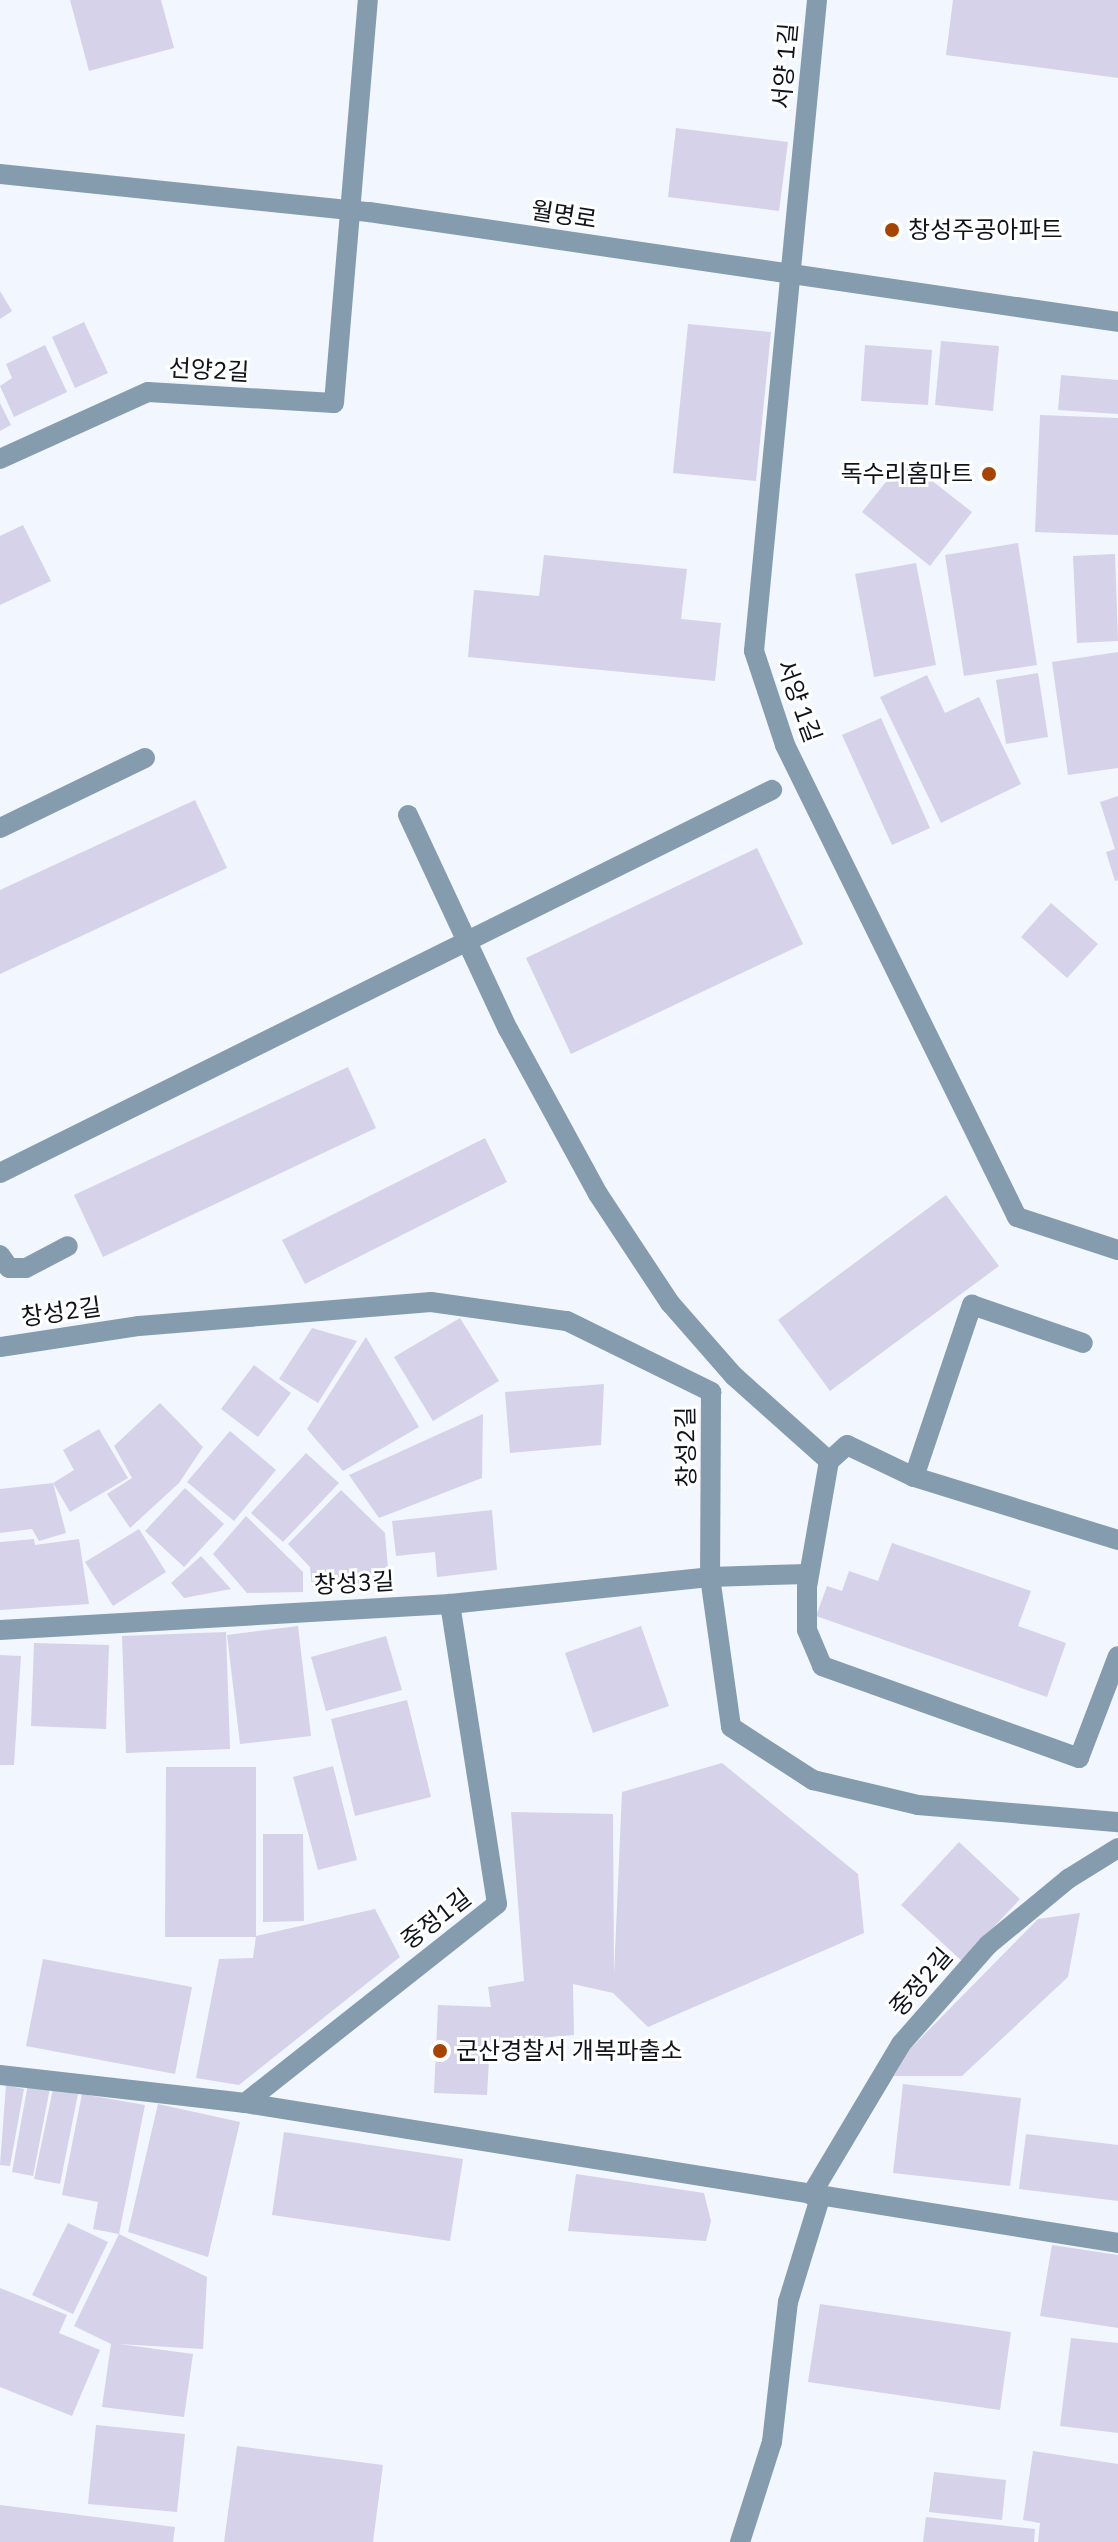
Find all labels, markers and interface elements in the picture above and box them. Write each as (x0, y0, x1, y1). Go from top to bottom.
street label: 서양 1길 (767, 22, 803, 110)
street label: 월명로 (529, 196, 599, 234)
place label: 창성주공아파트 (908, 216, 1063, 244)
marker: 창성주공아파트 (883, 221, 901, 239)
street label: 선양2길 (168, 354, 250, 386)
place label: 독수리홈마트 (841, 460, 973, 488)
marker: 독수리홈마트 (980, 465, 998, 483)
street label: 서양 1길 (771, 656, 827, 746)
street label: 창성2길 (19, 1292, 103, 1332)
street label: 창성2길 (671, 1406, 701, 1488)
street label: 창성3길 (313, 1567, 395, 1599)
street label: 중정1길 (395, 1883, 477, 1955)
street label: 중정2길 (884, 1942, 958, 2022)
place label: 군산경찰서 개복파출소 (456, 2037, 682, 2065)
marker: 군산경찰서 개복파출소 (431, 2042, 449, 2060)

